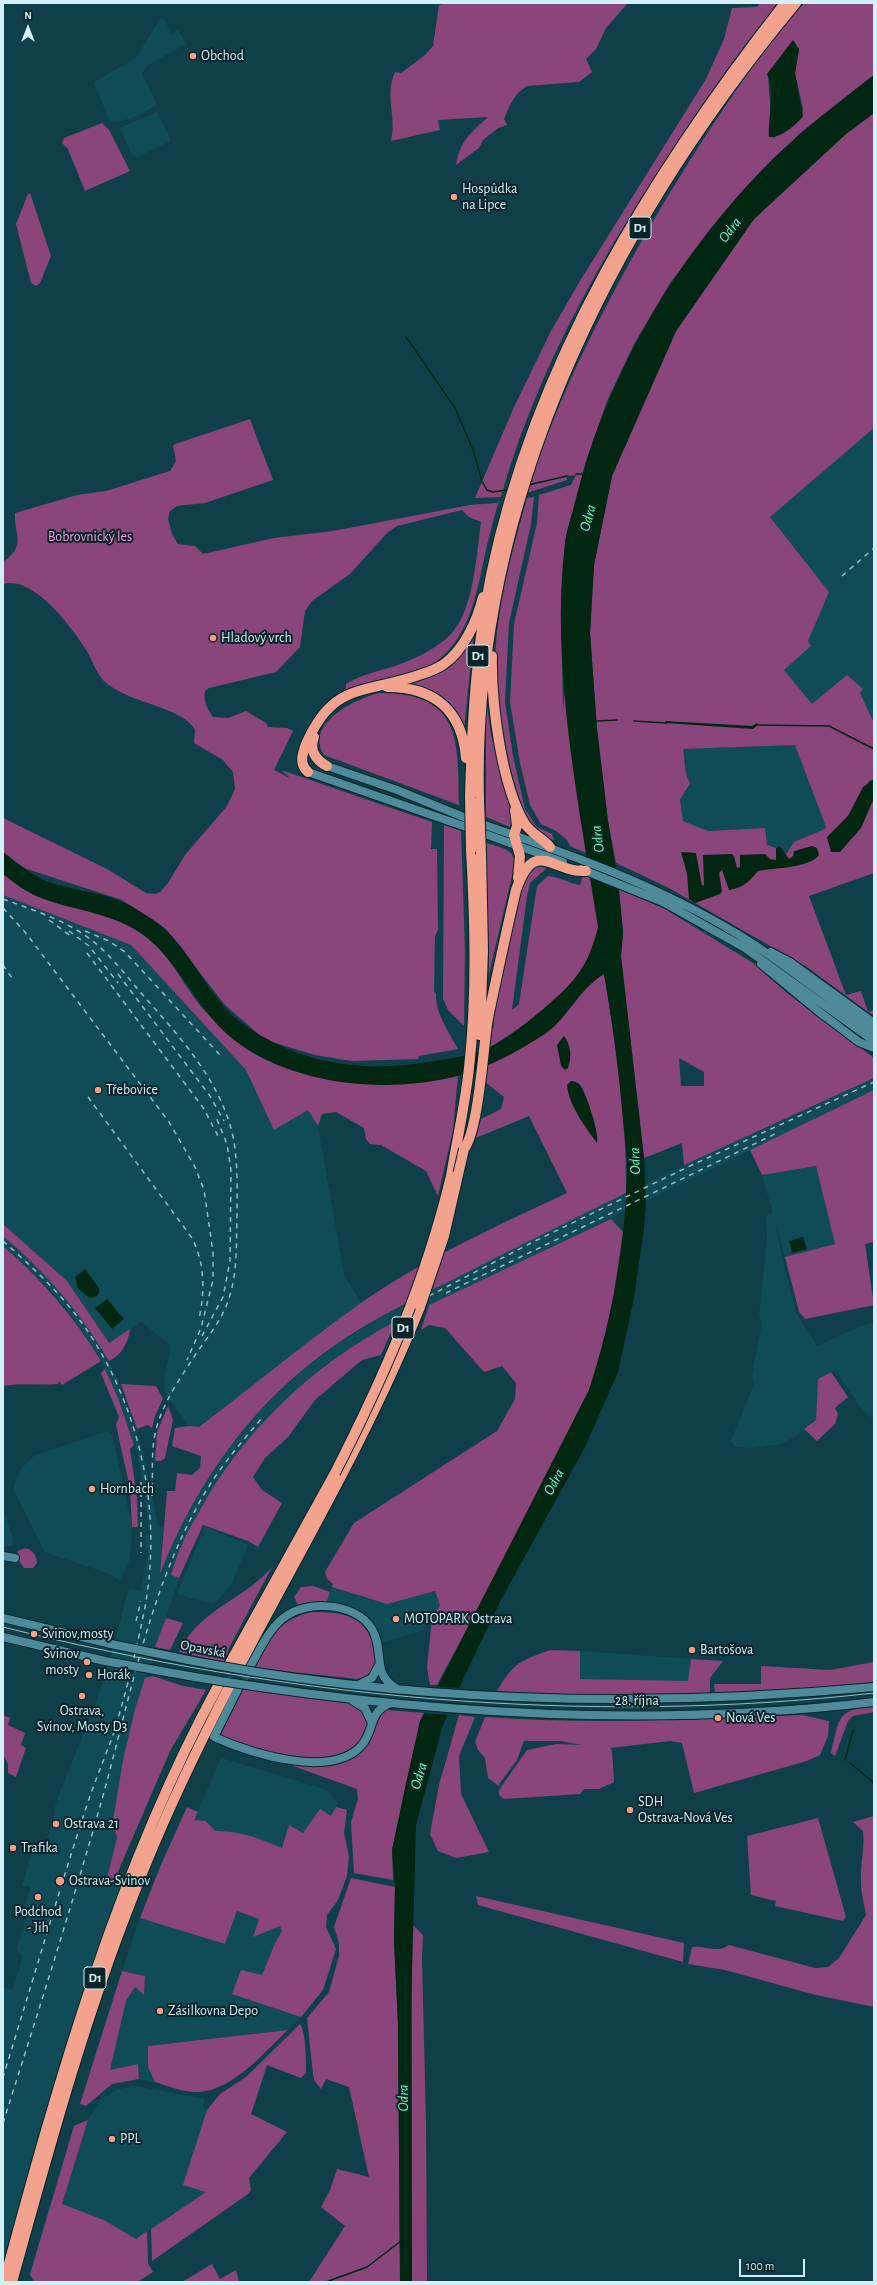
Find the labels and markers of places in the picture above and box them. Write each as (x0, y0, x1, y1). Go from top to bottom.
place label: Obchod (201, 48, 244, 64)
marker: Obchod (188, 51, 198, 61)
place label: Hospůdka na Lipce (462, 181, 517, 214)
marker: Hospůdka na Lipce (449, 192, 459, 202)
place label: Hladový vrch (221, 630, 292, 646)
marker: Hladový vrch (208, 633, 218, 643)
place label: Třebovice (106, 1082, 158, 1098)
marker: Třebovice (93, 1085, 103, 1095)
place label: Hornbach (100, 1481, 154, 1497)
marker: Hornbach (87, 1484, 97, 1494)
place label: MOTOPARK Ostrava (404, 1611, 512, 1627)
marker: MOTOPARK Ostrava (391, 1614, 401, 1624)
place label: Svinov,mosty (42, 1626, 113, 1642)
marker: Svinov,mosty (29, 1629, 39, 1639)
place label: Bartošova (700, 1642, 754, 1658)
marker: Bartošova (687, 1645, 697, 1655)
place label: Svinov mosty (44, 1646, 79, 1678)
marker: Svinov mosty (82, 1657, 92, 1667)
place label: Horák (97, 1667, 130, 1683)
marker: Horák (84, 1670, 94, 1680)
marker: Ostrava, Svinov, Mosty D3 (77, 1691, 87, 1701)
place label: Ostrava, Svinov, Mosty D3 (37, 1703, 127, 1736)
place label: Nová Ves (726, 1710, 775, 1726)
marker: Nová Ves (713, 1713, 723, 1723)
place label: SDH Ostrava-Nová Ves (638, 1794, 733, 1826)
marker: SDH Ostrava-Nová Ves (625, 1805, 635, 1815)
place label: Ostrava 21 (64, 1816, 119, 1832)
marker: Ostrava 21 (51, 1819, 61, 1829)
place label: Trafika (21, 1840, 58, 1856)
marker: Trafika (8, 1843, 18, 1853)
place label: Ostrava-Svinov (69, 1873, 150, 1889)
marker: Ostrava-Svinov (54, 1875, 66, 1887)
marker: Podchod - Jih (33, 1892, 43, 1902)
place label: Podchod - Jih (14, 1904, 62, 1936)
place label: Zásilkovna Depo (168, 2003, 258, 2019)
marker: Zásilkovna Depo (155, 2006, 165, 2016)
place label: PPL (120, 2131, 140, 2147)
marker: PPL (107, 2134, 117, 2144)

